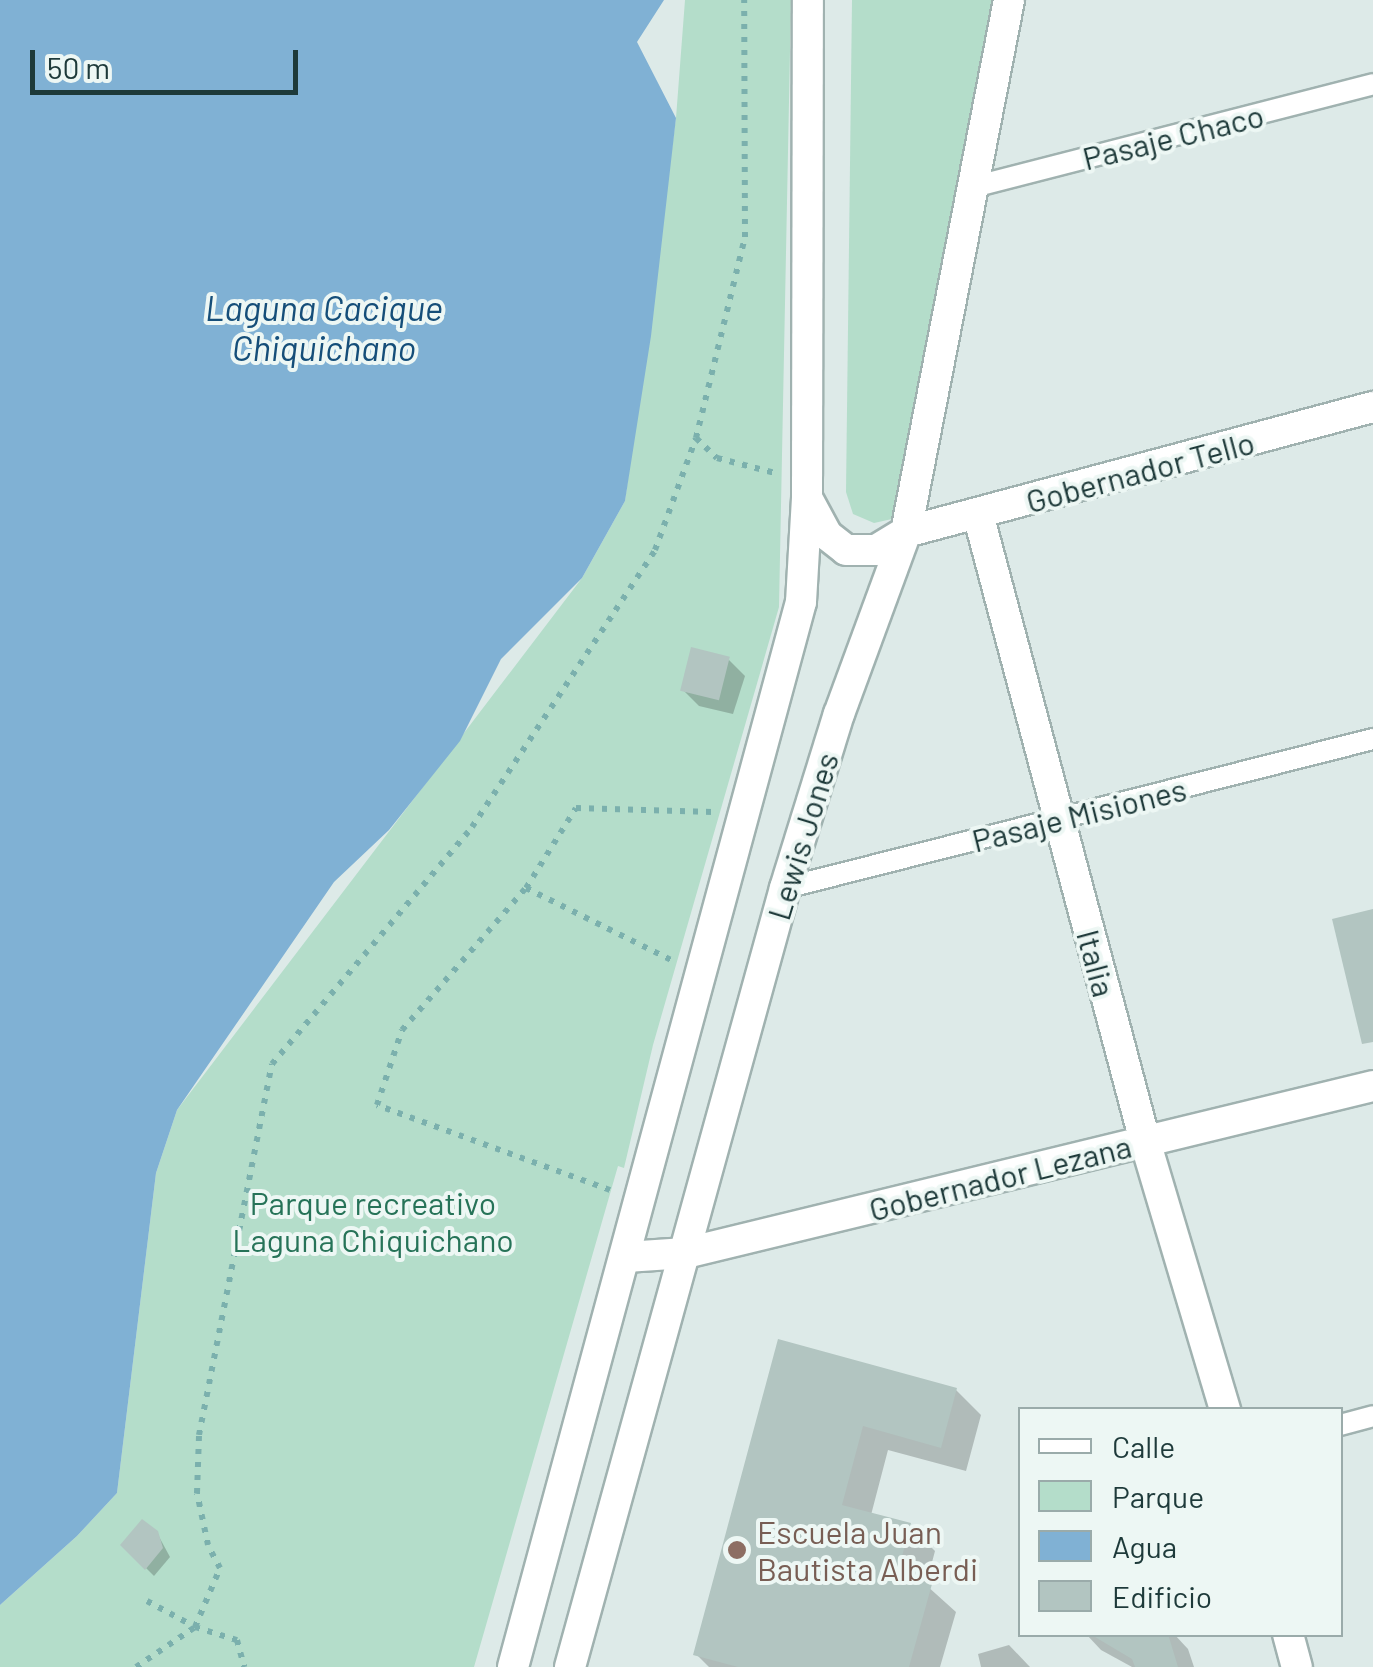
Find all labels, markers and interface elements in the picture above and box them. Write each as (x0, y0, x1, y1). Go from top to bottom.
scale bar (35, 30, 302, 92)
text: 50 m (47, 49, 110, 85)
street label: Pasaje Chaco (1078, 95, 1268, 177)
water label: Laguna Cacique Chiquichano (205, 286, 443, 368)
street label: Gobernador Tello (1022, 422, 1258, 520)
street label: Lewis Jones (758, 748, 846, 924)
street label: Pasaje Misiones (968, 769, 1190, 859)
street label: Italia (1070, 925, 1124, 1001)
street label: Gobernador Lezana (865, 1126, 1135, 1228)
park label: Parque recreativo Laguna Chiquichano (232, 1184, 514, 1259)
legend (1018, 1407, 1343, 1637)
text: Calle (1112, 1428, 1175, 1464)
text: Parque (1112, 1478, 1204, 1514)
place label: Escuela Juan Bautista Alberdi (757, 1513, 978, 1588)
text: Agua (1112, 1528, 1177, 1564)
marker: Escuela Juan Bautista Alberdi (726, 1539, 748, 1561)
text: Edificio (1112, 1578, 1212, 1614)

